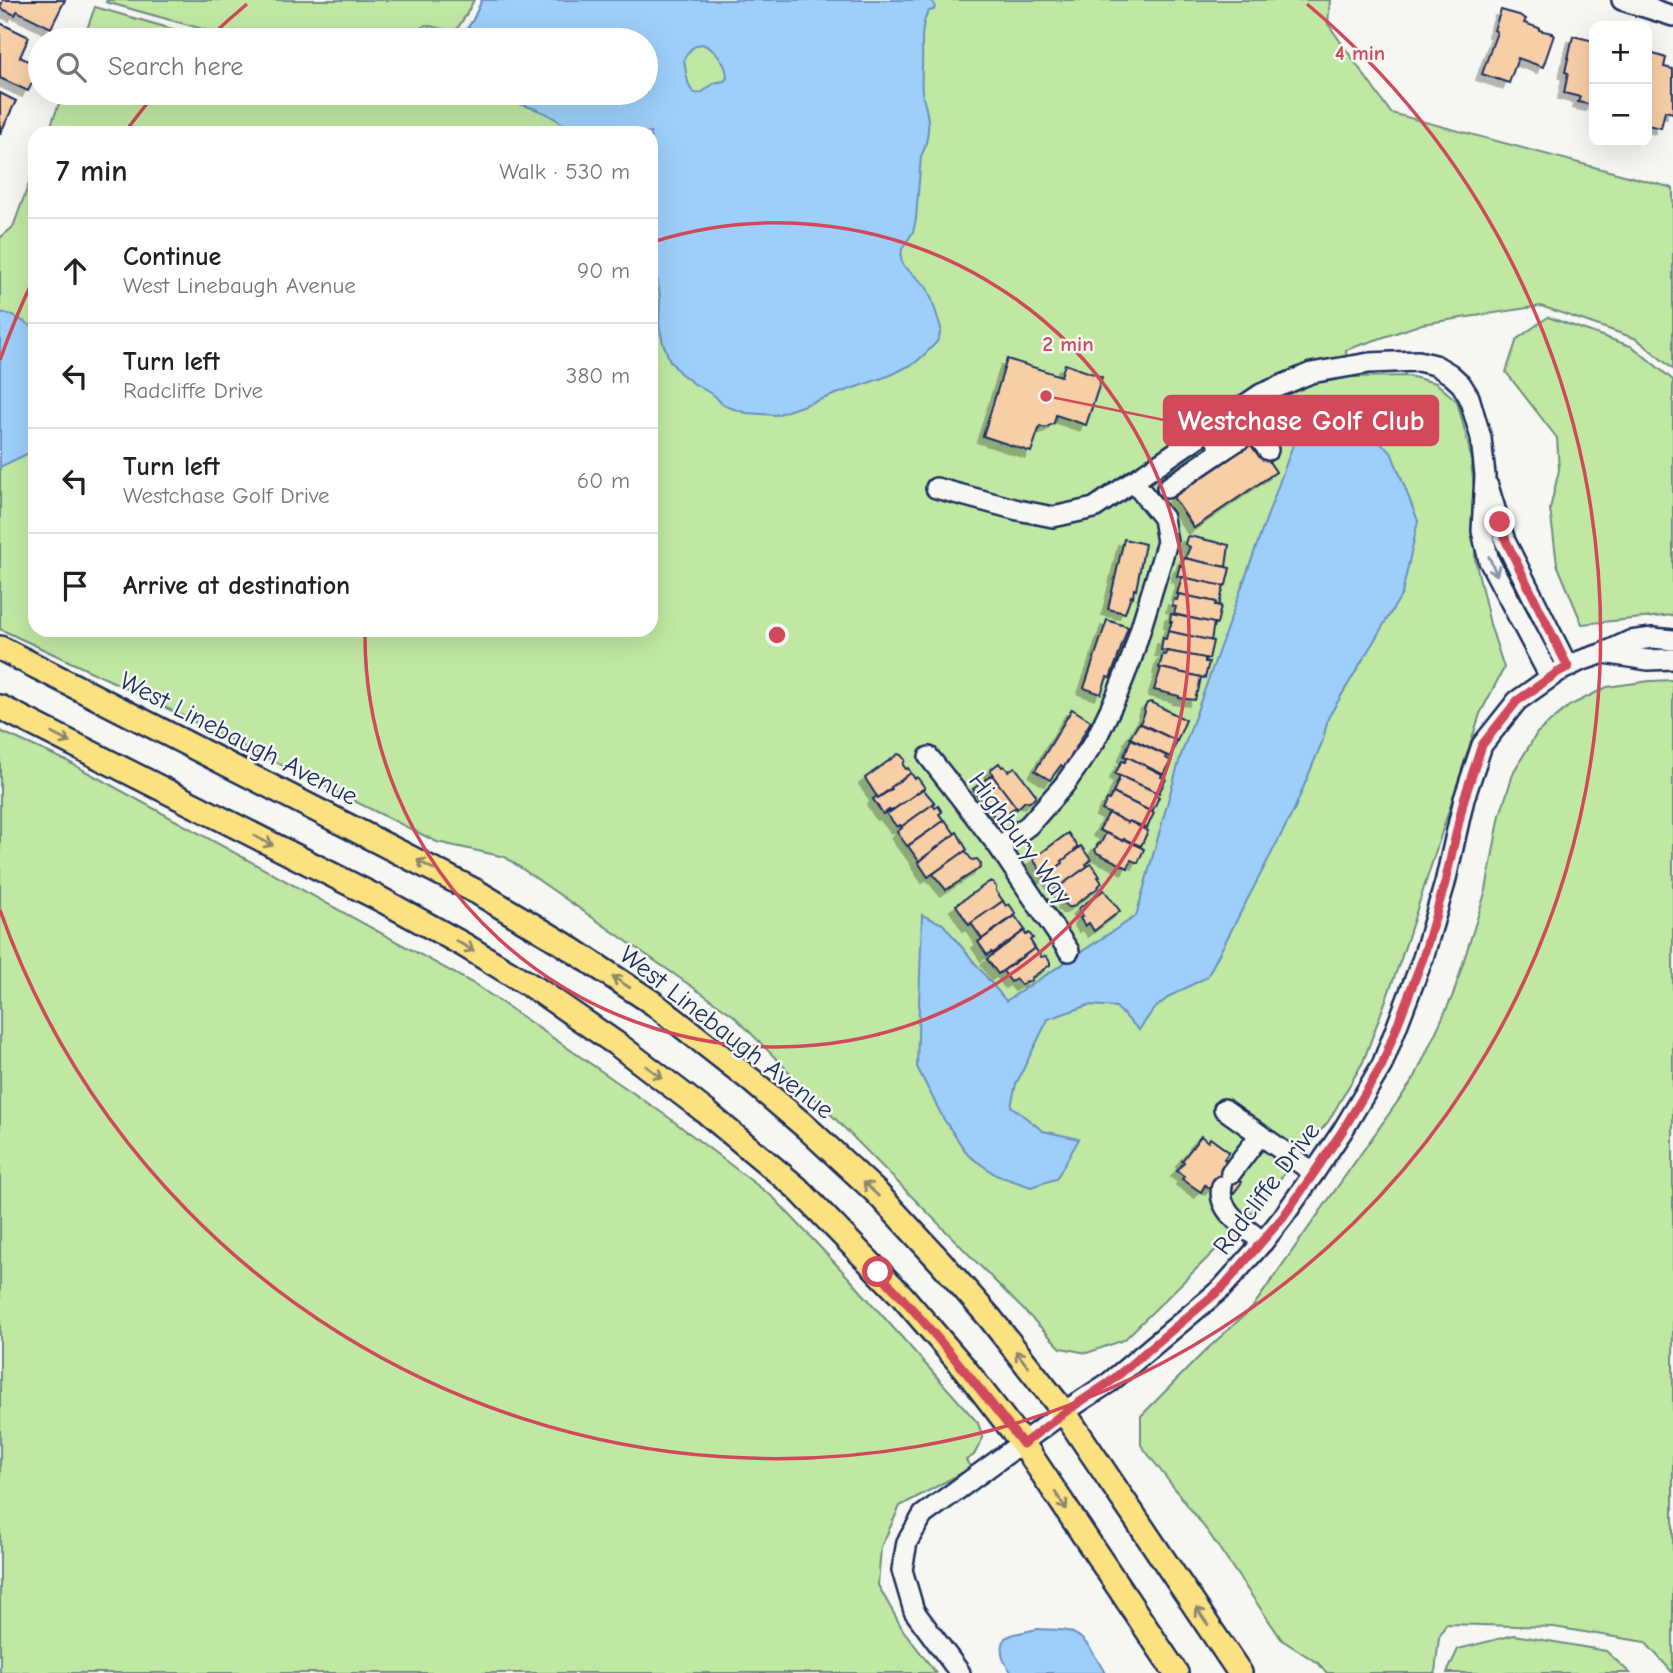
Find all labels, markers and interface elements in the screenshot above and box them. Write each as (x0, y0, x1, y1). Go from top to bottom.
map controls (1589, 21, 1652, 147)
button: + (1589, 21, 1652, 84)
search box (28, 28, 658, 105)
text: 4 min (1335, 41, 1385, 65)
icon: search (52, 48, 90, 86)
text: Search here (108, 52, 243, 82)
button: − (1589, 84, 1652, 147)
text: 7 min (56, 154, 128, 189)
text: Walk · 530 m (499, 158, 630, 185)
text: Continue (123, 242, 221, 272)
icon: ahead (56, 252, 94, 290)
text: 90 m (577, 257, 630, 284)
text: West Linebaugh Avenue (123, 272, 356, 299)
text: 2 min (1042, 332, 1094, 356)
text: Turn left (123, 347, 220, 377)
icon: left (56, 357, 94, 395)
text: 380 m (566, 362, 630, 389)
text: Radcliffe Drive (123, 377, 263, 404)
callout: Westchase Golf Club (1164, 396, 1438, 445)
text: Westchase Golf Club (1178, 405, 1424, 437)
text: Turn left (123, 452, 220, 482)
icon: left (56, 462, 94, 500)
text: 60 m (577, 467, 630, 494)
text: Westchase Golf Drive (123, 482, 330, 509)
route end (1484, 506, 1515, 537)
one-way arrow (1487, 555, 1500, 576)
icon: arrive (56, 567, 94, 605)
text: Arrive at destination (123, 571, 350, 601)
centre of rings (765, 623, 789, 647)
street label: West Linebaugh Avenue (114, 666, 363, 812)
one-way arrow (50, 731, 71, 745)
street label: Highbury Way (962, 767, 1078, 911)
one-way arrow (253, 834, 274, 848)
one-way arrow (416, 857, 437, 871)
one-way arrow (455, 939, 475, 953)
street label: West Linebaugh Avenue (613, 940, 839, 1126)
one-way arrow (612, 974, 631, 989)
one-way arrow (645, 1065, 663, 1080)
street label: Radcliffe Drive (1207, 1116, 1326, 1261)
one-way arrow (863, 1180, 880, 1197)
route start (862, 1256, 893, 1287)
one-way arrow (1014, 1350, 1030, 1368)
one-way arrow (1054, 1491, 1068, 1510)
one-way arrow (1194, 1607, 1208, 1627)

